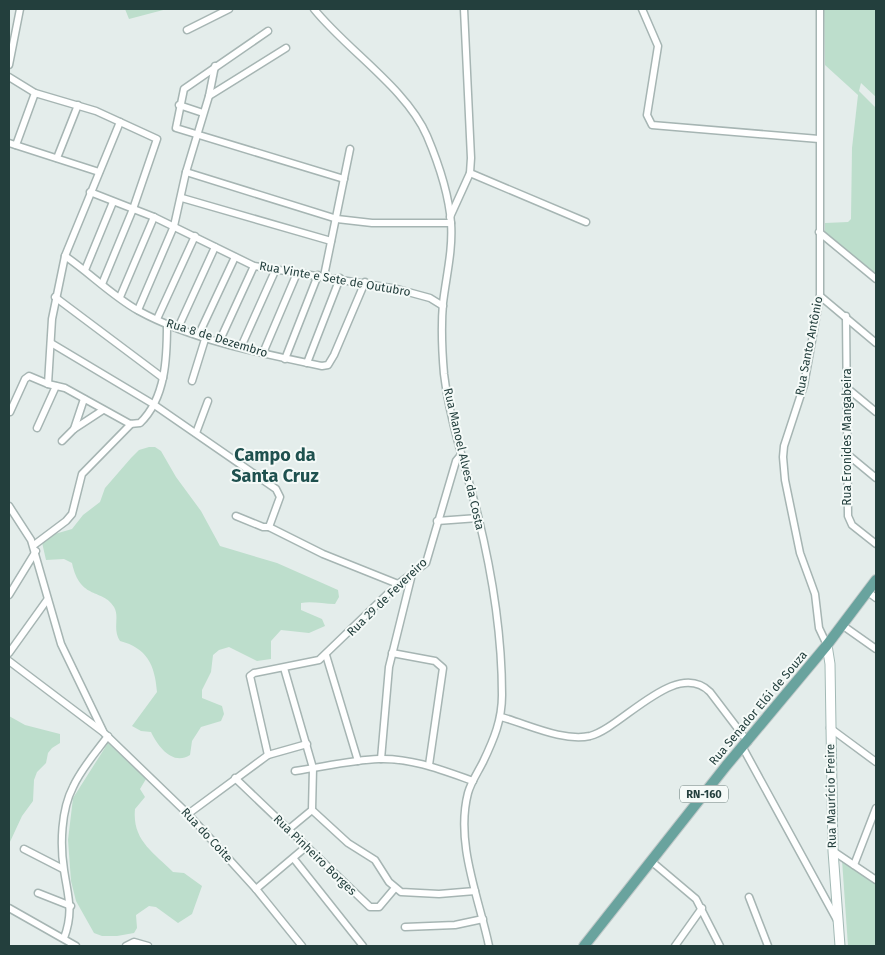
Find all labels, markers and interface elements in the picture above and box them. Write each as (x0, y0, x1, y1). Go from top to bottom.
street label: Rua Vinte e Sete de Outubro (258, 259, 412, 299)
street label: Rua Santo Antônio (793, 295, 825, 397)
street label: Rua 8 de Dezembro (165, 316, 269, 360)
street label: Rua Eronides Mangabeira (840, 368, 854, 506)
street label: Rua Manoel Alves da Costa (441, 387, 487, 531)
district label: Campo da Santa Cruz (231, 444, 319, 487)
street label: Rua 29 de Fevereiro (344, 555, 430, 639)
street label: Rua Senador Elói de Souza (706, 648, 810, 768)
street label: Rua Maurício Freire (823, 744, 839, 848)
road number: RN-160 (680, 786, 728, 802)
street label: Rua do Coite (178, 805, 236, 865)
street label: Rua Pinheiro Borges (271, 812, 360, 898)

